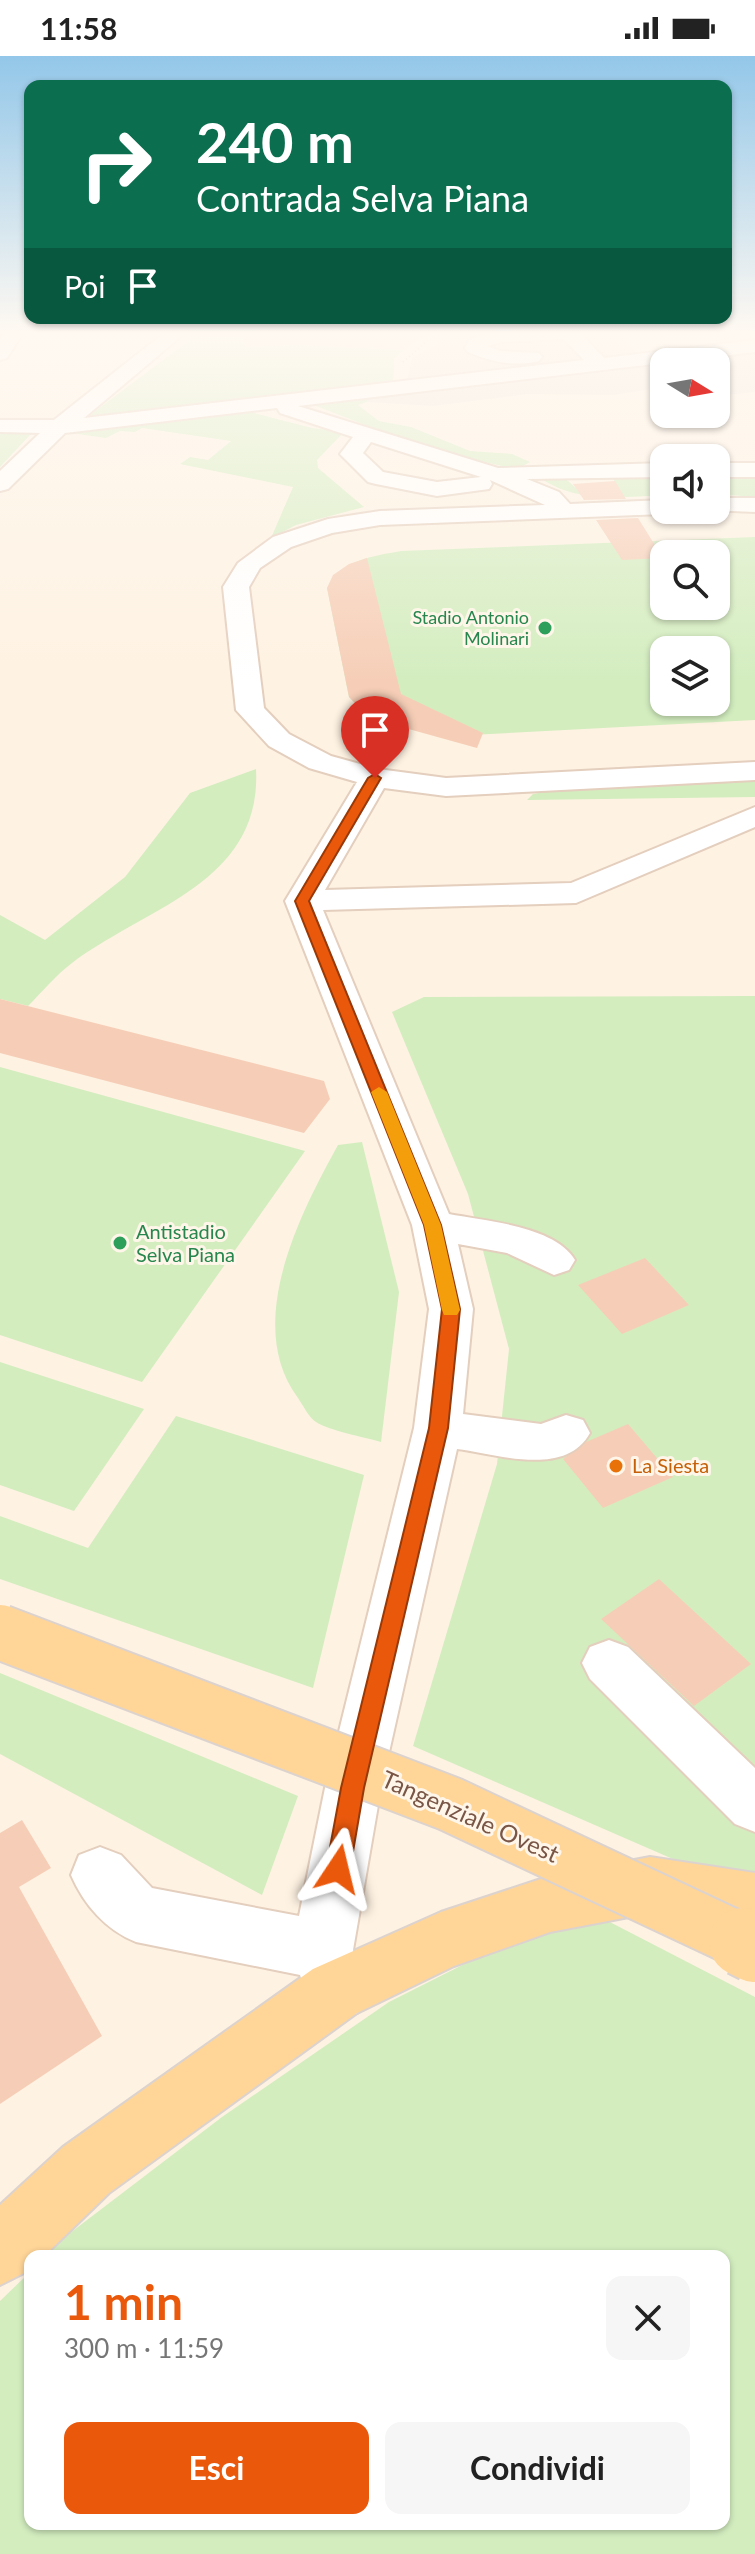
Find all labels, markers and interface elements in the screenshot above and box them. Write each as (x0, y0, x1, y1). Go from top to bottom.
text: 11:58 (40, 10, 117, 46)
text: 240 m (196, 108, 354, 175)
icon: right (64, 112, 168, 216)
text: Contrada Selva Piana (196, 176, 529, 220)
icon: arrive (121, 264, 165, 308)
text: Poi (64, 268, 105, 304)
north arrow (650, 348, 730, 428)
map controls (650, 348, 730, 716)
button: sound (650, 444, 730, 524)
button: search (650, 540, 730, 620)
place label: Stadio Antonio Molinari (412, 606, 529, 649)
marker: Stadio Antonio Molinari (536, 619, 554, 637)
button: layers (650, 636, 730, 716)
pin (341, 696, 409, 778)
icon: arrive (353, 708, 397, 752)
place label: Antistadio Selva Piana (136, 1219, 235, 1266)
marker: Antistadio Selva Piana (111, 1234, 129, 1252)
place label: La Siesta (632, 1453, 709, 1477)
marker: La Siesta (607, 1457, 625, 1475)
street label: Tangenziale Ovest (377, 1764, 564, 1868)
position arrow (296, 1827, 380, 1911)
text: 1 min (64, 2273, 183, 2330)
button: close (606, 2276, 690, 2360)
text: 300 m · 11:59 (64, 2332, 224, 2364)
button: Esci (64, 2422, 369, 2514)
button: Condividi (385, 2422, 690, 2514)

